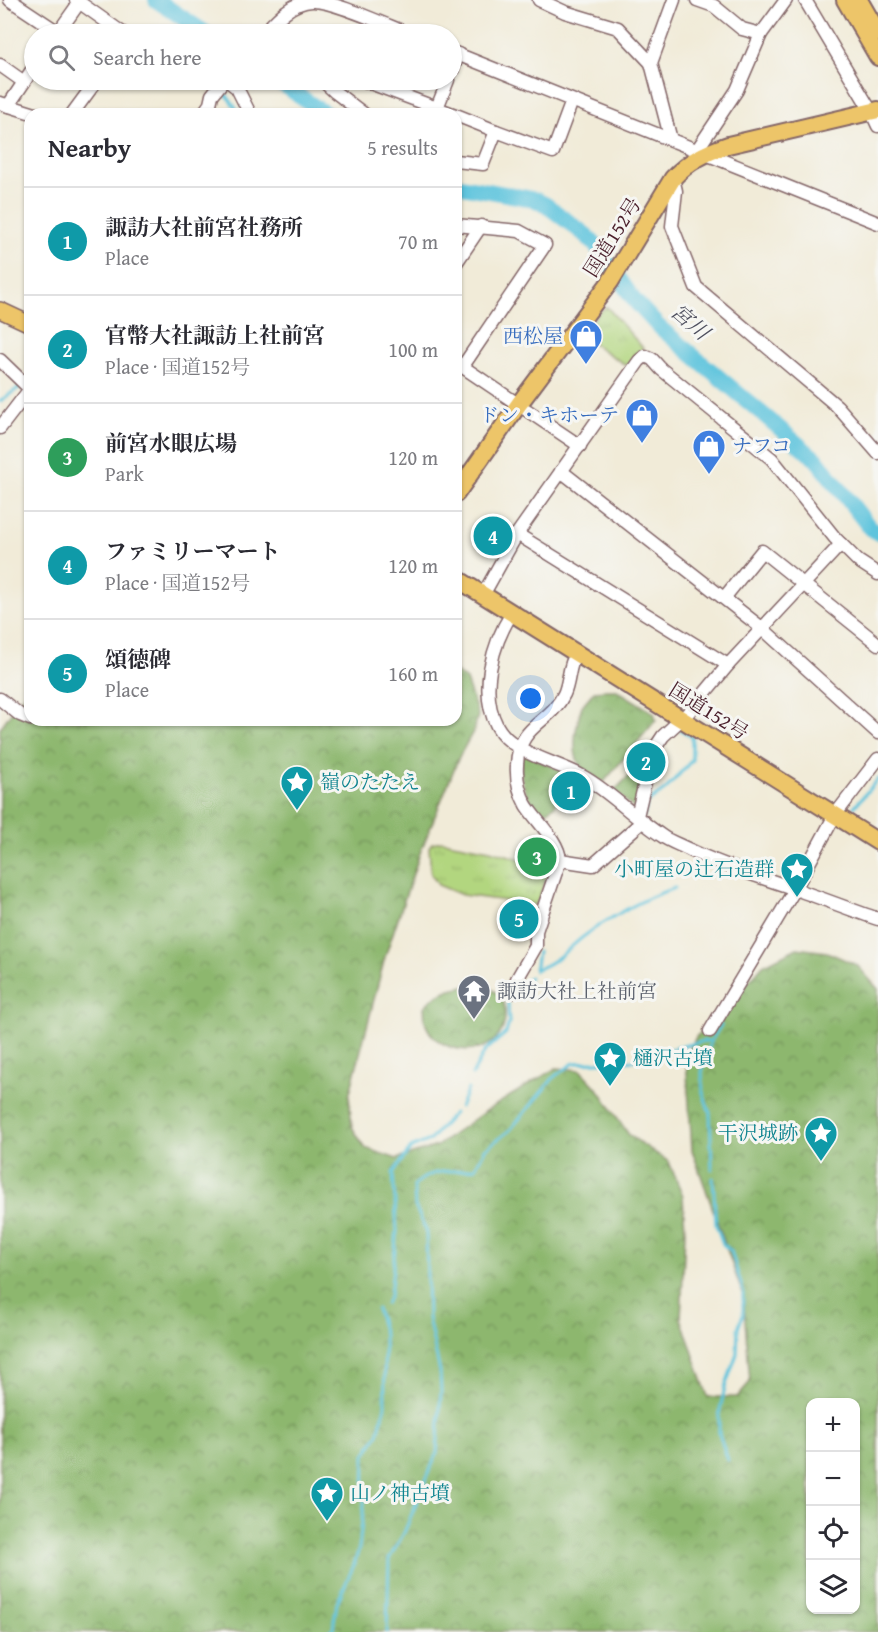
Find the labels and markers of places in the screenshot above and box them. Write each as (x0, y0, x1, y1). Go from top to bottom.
shop icon: 西松屋 (568, 318, 604, 365)
place label: 西松屋 (503, 321, 563, 350)
shop icon: ドン・キホーテ (624, 397, 660, 444)
place label: ドン・キホーテ (479, 400, 619, 429)
shop icon: ナフコ (691, 428, 727, 475)
place label: ナフコ (732, 431, 791, 460)
pin: 4 (474, 514, 512, 558)
pin: 2 (626, 740, 666, 784)
place icon: 嶺のたたえ (279, 764, 315, 811)
place label: 嶺のたたえ (320, 767, 420, 796)
pin: 1 (552, 768, 590, 814)
pin: 3 (518, 834, 556, 880)
place icon: 小町屋の辻石造群 (779, 851, 815, 898)
place label: 小町屋の辻石造群 (614, 854, 774, 883)
pin: 5 (500, 896, 538, 942)
temple icon: 諏訪大社上社前宮 (456, 973, 492, 1020)
place label: 諏訪大社上社前宮 (497, 976, 657, 1005)
place icon: 樋沢古墳 (592, 1040, 628, 1087)
place label: 樋沢古墳 (633, 1043, 713, 1072)
place icon: 干沢城跡 (803, 1115, 839, 1162)
place label: 干沢城跡 (718, 1118, 798, 1147)
place icon: 山ノ神古墳 (309, 1475, 345, 1522)
place label: 山ノ神古墳 (350, 1478, 450, 1507)

